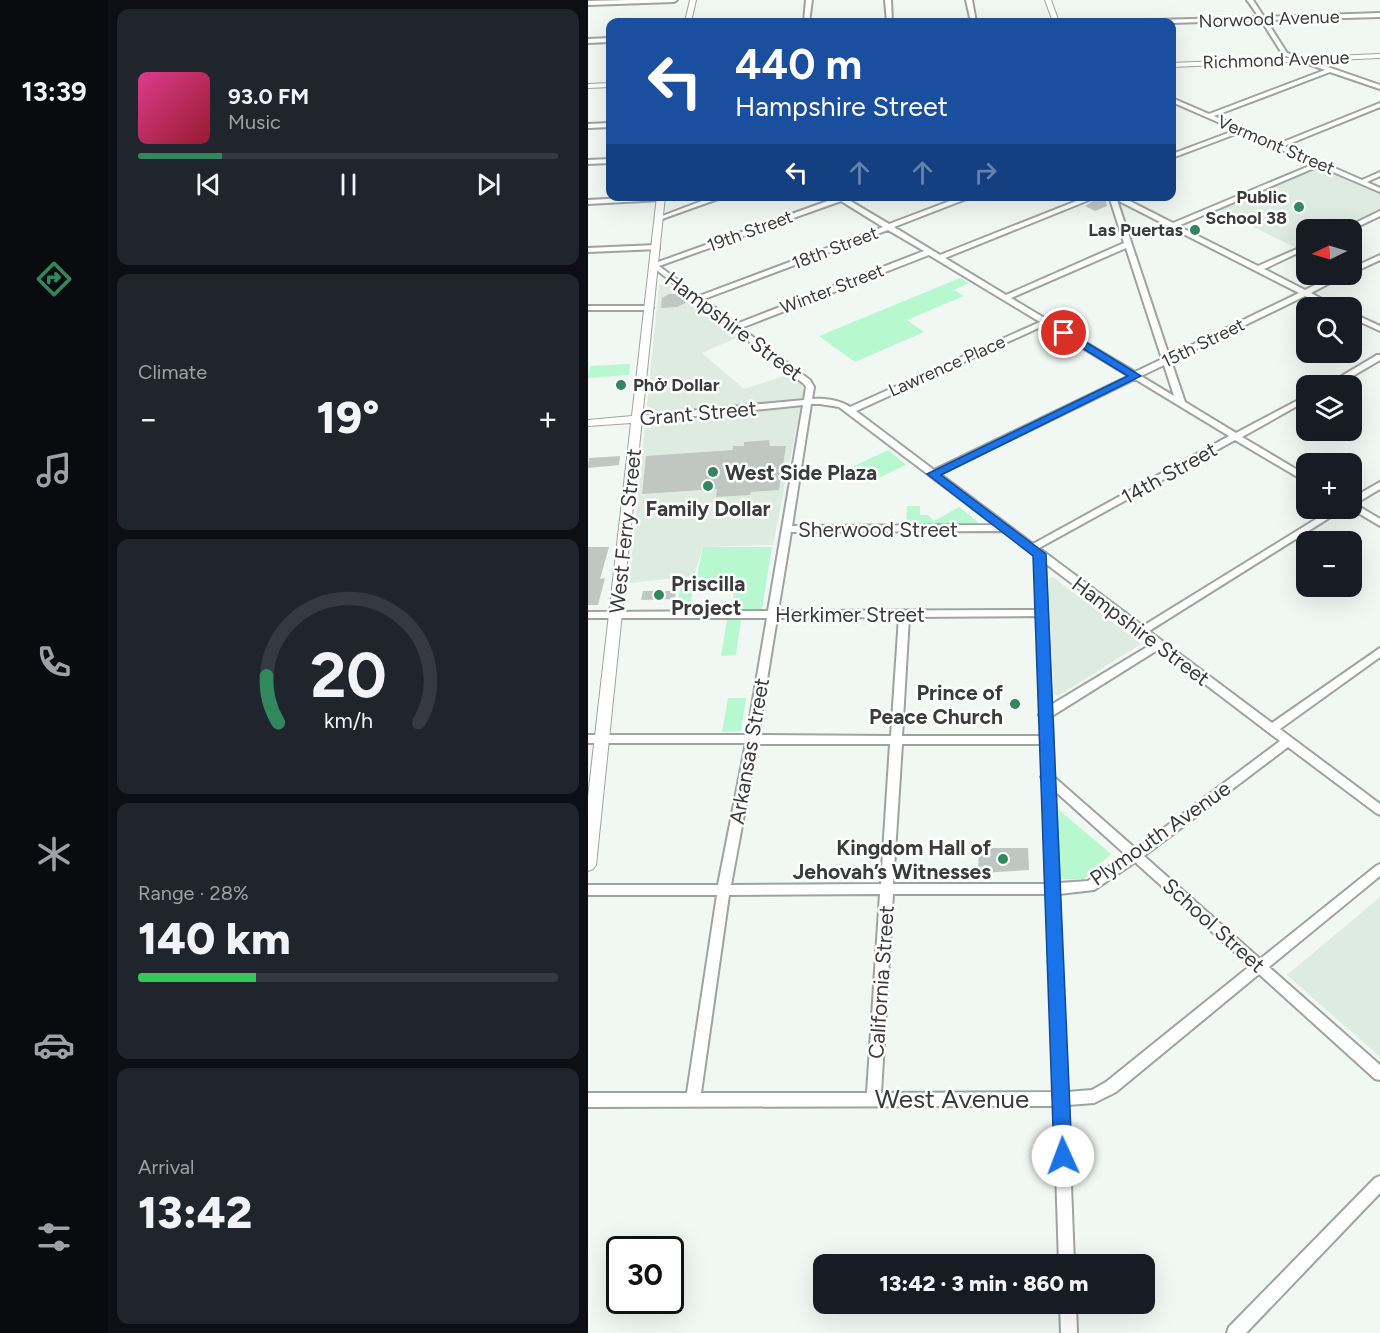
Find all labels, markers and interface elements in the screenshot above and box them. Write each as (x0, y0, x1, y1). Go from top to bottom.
street label: Norwood Avenue (1198, 6, 1340, 32)
text: 440 m (735, 39, 862, 90)
icon: left (636, 42, 714, 120)
street label: Richmond Avenue (1202, 46, 1350, 74)
text: 13:39 (21, 75, 87, 108)
text: 93.0 FM (228, 83, 309, 110)
text: Hampshire Street (735, 90, 948, 123)
text: Music (228, 110, 281, 134)
street label: Vermont Street (1214, 110, 1338, 180)
icon: left (780, 156, 813, 189)
icon: ahead (843, 156, 876, 189)
icon: ahead (906, 156, 939, 189)
icon: right (969, 156, 1002, 189)
icon: previous (192, 168, 225, 201)
icon: pause (332, 168, 365, 201)
icon: next (472, 168, 505, 201)
place label: Public School 38 (1205, 186, 1287, 229)
marker: Public School 38 (1292, 200, 1306, 214)
street label: 19th Street (704, 205, 796, 257)
place label: Las Puertas (1088, 219, 1184, 241)
north arrow (1296, 219, 1362, 285)
map controls (1296, 219, 1362, 597)
street label: 18th Street (789, 222, 881, 274)
marker: Las Puertas (1188, 223, 1202, 237)
icon: directions (33, 258, 75, 300)
street label: Winter Street (777, 259, 887, 319)
street label: Hampshire Street (660, 266, 808, 386)
button: search (1296, 297, 1362, 363)
pin (1038, 307, 1089, 358)
street label: 15th Street (1158, 313, 1248, 373)
icon: arrive (1047, 316, 1080, 349)
street label: Lawrence Place (885, 330, 1009, 402)
text: Climate (138, 360, 207, 384)
place label: Phở Dollar (633, 374, 720, 396)
button: layers (1296, 375, 1362, 441)
marker: Phở Dollar (614, 378, 628, 392)
text: 19° (317, 390, 379, 444)
street label: Grant Street (638, 395, 758, 431)
text: − (138, 399, 159, 438)
text: + (537, 399, 558, 438)
street label: 14th Street (1117, 436, 1221, 509)
street label: West Ferry Street (604, 447, 646, 615)
icon: music (33, 449, 75, 491)
button: + (1296, 453, 1362, 519)
place label: West Side Plaza (725, 460, 877, 485)
marker: West Side Plaza (706, 465, 720, 479)
marker: Family Dollar (701, 479, 715, 493)
place label: Family Dollar (645, 496, 771, 521)
street label: Sherwood Street (798, 517, 958, 542)
button: − (1296, 531, 1362, 597)
place label: Priscilla Project (671, 571, 745, 620)
street label: Hampshire Street (1067, 571, 1215, 691)
marker: Priscilla Project (652, 588, 666, 602)
street label: Herkimer Street (775, 602, 925, 627)
text: 20 (310, 639, 386, 714)
icon: phone (33, 641, 75, 683)
street label: Arkansas Street (724, 676, 774, 826)
place label: Prince of Peace Church (869, 680, 1004, 729)
marker: Prince of Peace Church (1008, 697, 1022, 711)
text: km/h (324, 709, 372, 734)
street label: Plymouth Avenue (1085, 775, 1235, 891)
icon: climate (33, 833, 75, 875)
place label: Kingdom Hall of Jehovah’s Witnesses (793, 835, 992, 884)
marker: Kingdom Hall of Jehovah’s Witnesses (996, 852, 1010, 866)
street label: School Street (1158, 873, 1270, 977)
text: Range · 28% (138, 881, 249, 905)
street label: California Street (863, 904, 899, 1059)
text: 140 km (138, 911, 291, 965)
icon: car (33, 1024, 75, 1066)
street label: West Avenue (875, 1083, 1029, 1115)
position arrow (1031, 1124, 1095, 1188)
text: Arrival (138, 1155, 194, 1179)
text: 13:42 (138, 1185, 252, 1239)
icon: filters (33, 1216, 75, 1258)
speed limit sign: 30 (606, 1236, 684, 1314)
text: 13:42 · 3 min · 860 m (880, 1270, 1088, 1297)

